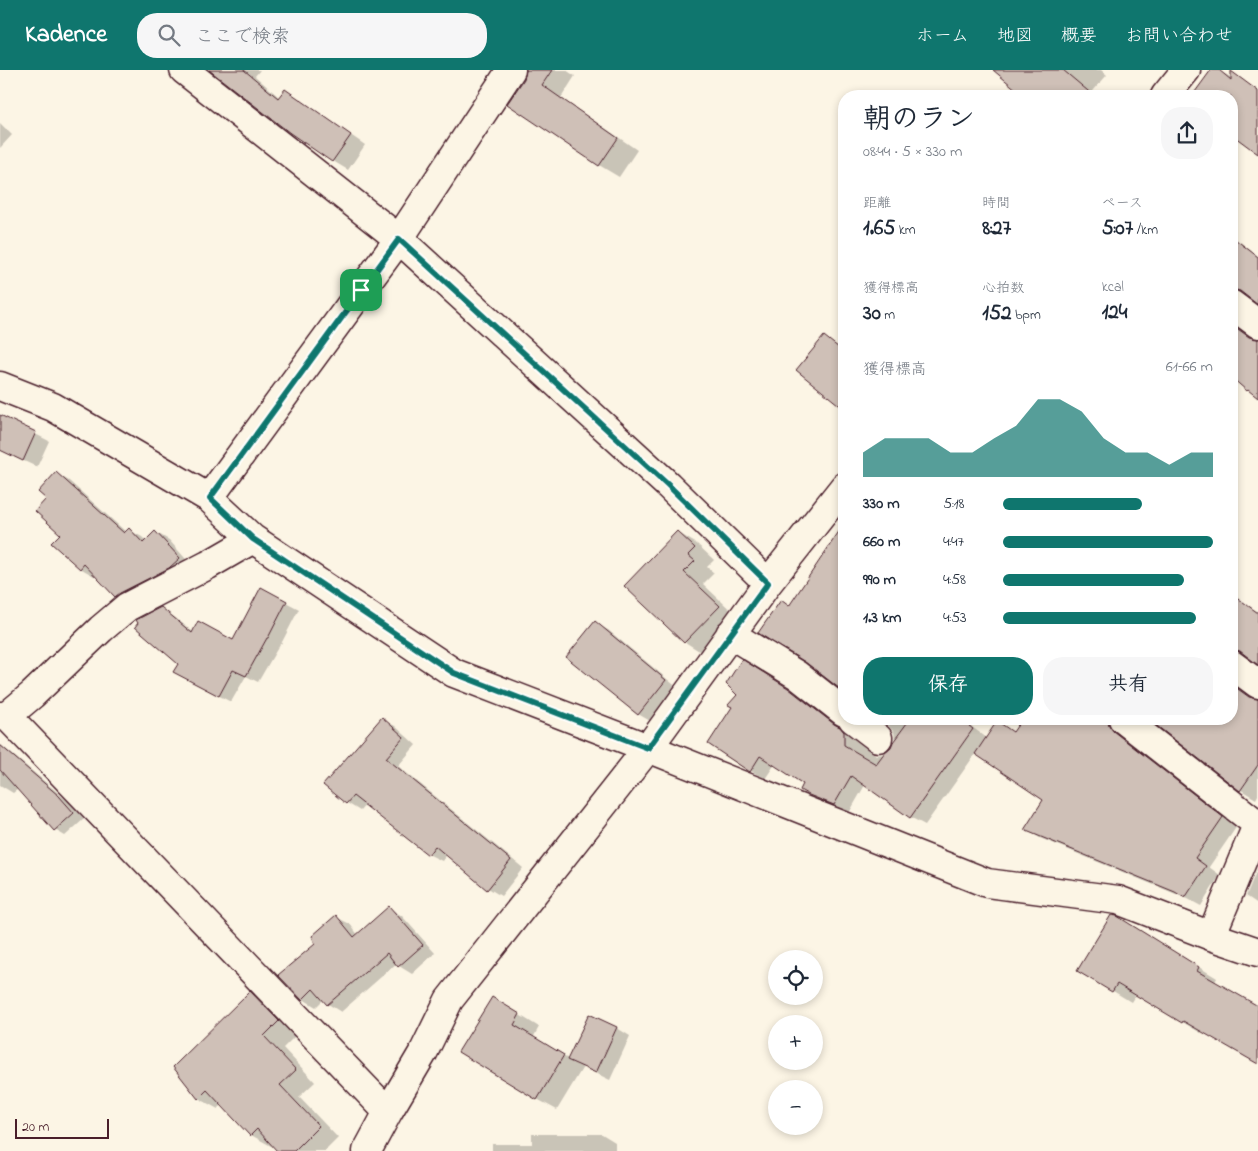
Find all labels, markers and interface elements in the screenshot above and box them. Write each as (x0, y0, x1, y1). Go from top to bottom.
search box (137, 13, 487, 58)
text: Kadence (25, 18, 107, 53)
icon: search (155, 21, 183, 49)
text: ここで検索 (195, 24, 290, 51)
text: ホーム (916, 24, 969, 50)
text: 地図 (997, 24, 1033, 50)
text: 概要 (1061, 24, 1097, 50)
text: お問い合わせ (1125, 24, 1233, 50)
text: 朝のラン (863, 100, 975, 141)
button: share (1161, 107, 1213, 159)
text: 08:44 · 5 × 330 m (863, 140, 962, 164)
text: 距離 (863, 193, 891, 214)
text: 時間 (982, 193, 1010, 214)
text: ペース (1102, 193, 1143, 214)
text: 1.65 (863, 214, 895, 244)
text: 8:27 (982, 214, 1011, 244)
text: 5:07 (1102, 214, 1133, 244)
text: km (895, 220, 916, 241)
text: /km (1133, 220, 1158, 241)
pin (340, 269, 382, 311)
icon: arrive (347, 276, 375, 304)
text: kcal (1102, 277, 1124, 298)
text: 獲得標高 (863, 278, 919, 299)
text: 心拍数 (982, 278, 1024, 299)
text: 124 (1102, 298, 1127, 328)
text: 30 (863, 299, 881, 329)
text: 152 (982, 299, 1011, 329)
text: m (881, 305, 895, 326)
text: bpm (1011, 305, 1041, 326)
text: 61–66 m (1166, 355, 1213, 379)
text: 獲得標高 (863, 358, 927, 382)
text: 330 m (863, 492, 900, 516)
text: 5:18 (943, 492, 965, 516)
text: 660 m (863, 530, 900, 554)
text: 4:47 (943, 530, 964, 554)
text: 990 m (863, 568, 896, 592)
text: 4:58 (943, 568, 966, 592)
text: 1.3 km (863, 606, 901, 630)
text: 4:53 (943, 606, 967, 630)
button: 保存 (863, 657, 1033, 715)
button: 共有 (1043, 657, 1213, 715)
map controls (768, 950, 823, 1135)
button: locate (768, 950, 823, 1005)
button: + (768, 1015, 823, 1070)
button: − (768, 1080, 823, 1135)
scale bar (15, 1116, 109, 1139)
text: 20 m (22, 1117, 49, 1138)

